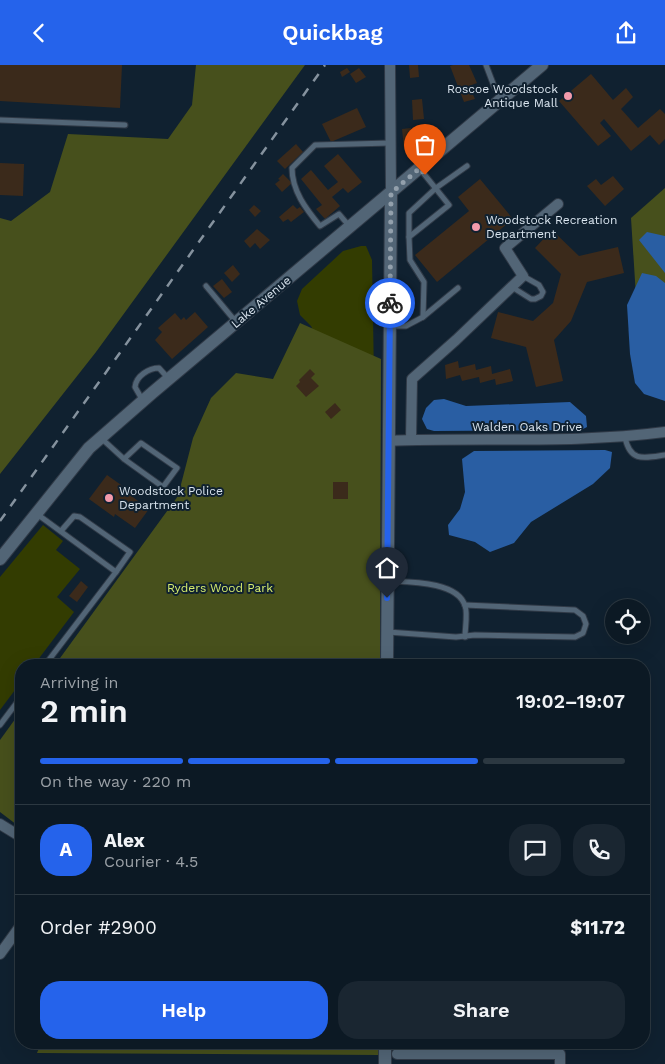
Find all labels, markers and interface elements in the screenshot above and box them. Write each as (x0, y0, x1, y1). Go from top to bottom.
icon: back (25, 19, 53, 47)
icon: share (612, 19, 640, 47)
text: Quickbag (282, 20, 383, 45)
place label: Roscoe Woodstock Antique Mall (447, 82, 558, 110)
marker: Roscoe Woodstock Antique Mall (562, 90, 574, 102)
pin (404, 124, 446, 175)
icon: bag (411, 131, 439, 159)
place label: Woodstock Recreation Department (486, 213, 617, 241)
marker: Woodstock Recreation Department (470, 221, 482, 233)
street label: Lake Avenue (228, 273, 294, 331)
courier (365, 278, 415, 328)
icon: bike (376, 289, 404, 317)
street label: Walden Oaks Drive (472, 420, 582, 434)
place label: Woodstock Police Department (119, 484, 223, 512)
marker: Woodstock Police Department (103, 492, 115, 504)
pin (366, 547, 408, 598)
icon: home (373, 554, 401, 582)
park label: Ryders Wood Park (167, 581, 273, 595)
map controls (605, 599, 650, 644)
button: locate (605, 599, 650, 644)
text: Arriving in (40, 673, 118, 692)
text: 19:02–19:07 (516, 690, 625, 713)
text: 2 min (40, 692, 128, 730)
text: On the way · 220 m (40, 772, 191, 791)
button: chat (509, 824, 561, 876)
button: phone (573, 824, 625, 876)
text: Alex (104, 829, 145, 852)
text: A (60, 838, 72, 861)
text: Courier · 4.5 (104, 852, 198, 871)
text: Order #2900 (40, 916, 157, 939)
text: $11.72 (570, 916, 625, 939)
button: Help (40, 981, 328, 1039)
button: Share (338, 981, 625, 1039)

